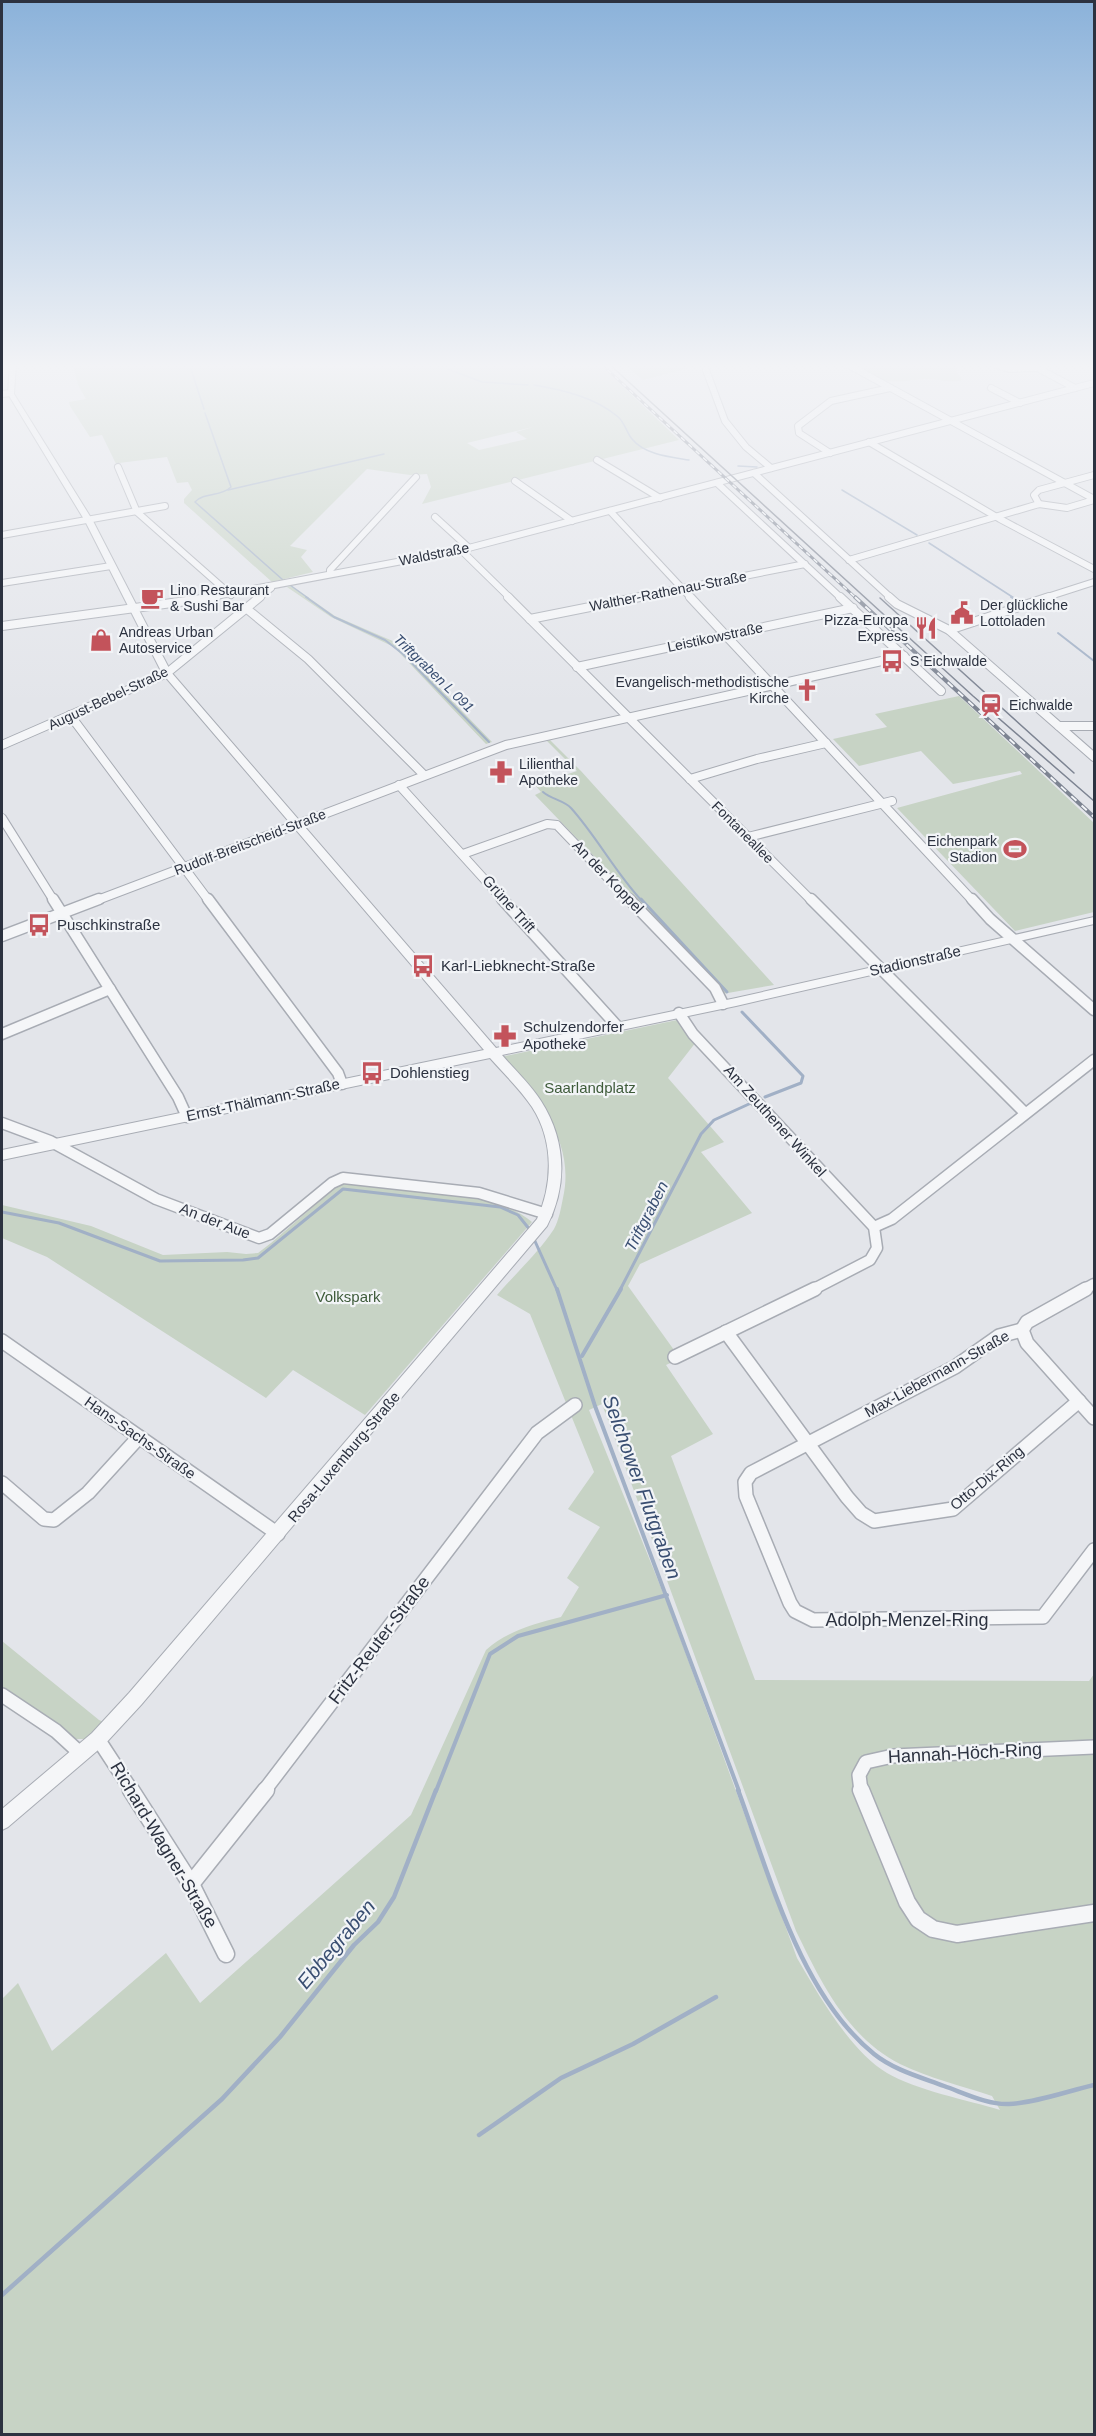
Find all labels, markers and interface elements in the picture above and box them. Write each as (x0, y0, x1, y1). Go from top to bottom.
street label: Waldstraße (398, 539, 471, 569)
street label: Walther-Rathenau-Straße (588, 568, 748, 614)
place label: Lino Restaurant & Sushi Bar (170, 582, 269, 614)
cafe icon: Lino Restaurant & Sushi Bar (139, 585, 165, 611)
place label: Der glückliche Lottoladen (980, 597, 1068, 629)
public building icon: Der glückliche Lottoladen (949, 600, 975, 626)
place label: Pizza-Europa Express (824, 612, 908, 644)
restaurant icon: Pizza-Europa Express (913, 615, 939, 641)
street label: Leistikowstraße (666, 619, 764, 655)
place label: Andreas Urban Autoservice (119, 624, 213, 656)
shop icon: Andreas Urban Autoservice (88, 627, 114, 653)
water label: Triftgraben L 091 (391, 631, 477, 715)
bus stop icon: S Eichwalde (879, 648, 905, 674)
place label: S Eichwalde (910, 653, 987, 669)
street label: August-Bebel-Straße (45, 663, 171, 733)
place label: Evangelisch-methodistische Kirche (615, 674, 789, 706)
church icon: Evangelisch-methodistische Kirche (794, 677, 820, 703)
station icon: Eichwalde (978, 692, 1004, 718)
place label: Eichwalde (1009, 697, 1073, 713)
place label: Lilienthal Apotheke (519, 756, 578, 788)
pharmacy icon: Lilienthal Apotheke (488, 759, 514, 785)
street label: Fontaneallee (709, 798, 777, 866)
street label: Rudolf-Breitscheid-Straße (172, 806, 328, 878)
place label: Eichenpark Stadion (927, 833, 998, 865)
sports icon: Eichenpark Stadion (1002, 836, 1028, 862)
street label: An der Koppel (569, 837, 647, 917)
street label: Grüne Trift (479, 872, 540, 936)
bus stop icon: Puschkinstraße (26, 912, 52, 938)
place label: Puschkinstraße (57, 916, 160, 933)
street label: Stadionstraße (867, 942, 962, 979)
bus stop icon: Karl-Liebknecht-Straße (410, 953, 436, 979)
place label: Karl-Liebknecht-Straße (441, 957, 595, 974)
place label: Schulzendorfer Apotheke (523, 1018, 624, 1052)
pharmacy icon: Schulzendorfer Apotheke (492, 1023, 518, 1049)
bus stop icon: Dohlenstieg (359, 1060, 385, 1086)
street label: Am Zeuthener Winkel (721, 1061, 830, 1180)
place label: Dohlenstieg (390, 1064, 469, 1081)
street label: Ernst-Thälmann-Straße (184, 1075, 341, 1124)
park label: Saarlandplatz (544, 1079, 636, 1096)
water label: Triftgraben (622, 1178, 671, 1254)
street label: An der Aue (177, 1199, 253, 1242)
park label: Volkspark (315, 1288, 381, 1305)
street label: Max-Liebermann-Straße (862, 1327, 1012, 1420)
street label: Rosa-Luxemburg-Straße (284, 1388, 403, 1525)
water label: Selchower Flutgraben (598, 1392, 686, 1582)
street label: Hans-Sachs-Straße (81, 1393, 199, 1482)
street label: Otto-Dix-Ring (946, 1442, 1027, 1513)
street label: Fritz-Reuter-Straße (324, 1572, 434, 1708)
street label: Adolph-Menzel-Ring (825, 1610, 989, 1630)
street label: Hannah-Höch-Ring (888, 1739, 1042, 1767)
street label: Richard-Wagner-Straße (106, 1758, 222, 1932)
water label: Ebbegraben (293, 1895, 379, 1993)

